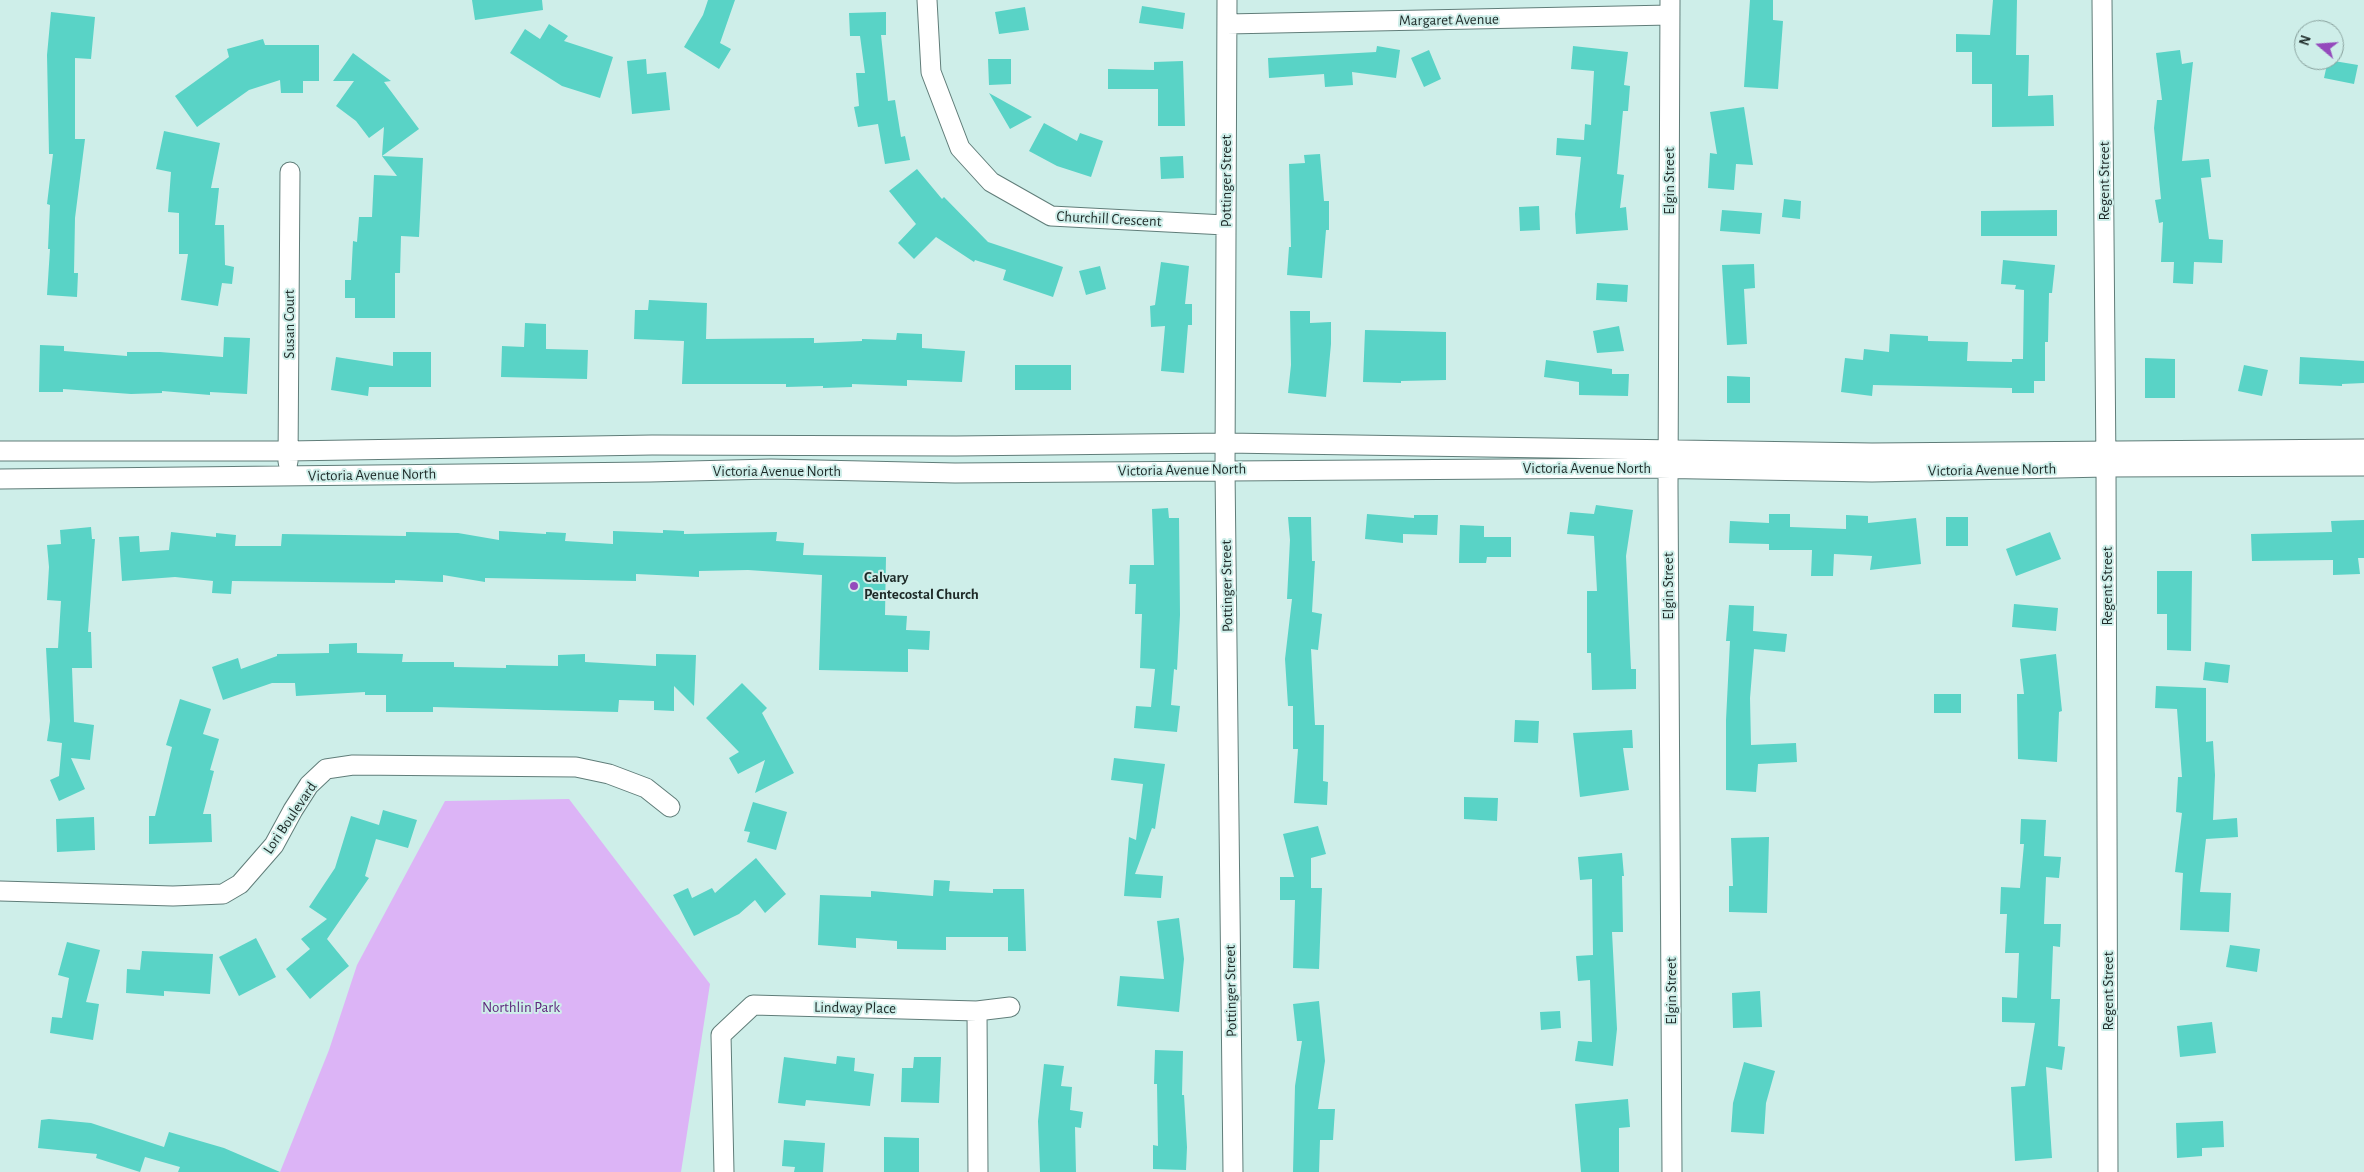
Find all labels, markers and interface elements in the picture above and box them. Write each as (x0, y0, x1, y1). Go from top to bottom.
street label: Margaret Avenue (1399, 10, 1499, 30)
north arrow (2294, 20, 2344, 70)
text: N (2298, 34, 2314, 47)
street label: Pottinger Street (1217, 135, 1235, 227)
street label: Regent Street (2095, 141, 2113, 221)
street label: Elgin Street (1660, 147, 1678, 215)
street label: Churchill Crescent (1056, 207, 1162, 231)
street label: Susan Court (280, 289, 298, 359)
street label: Victoria Avenue North (1523, 459, 1651, 477)
street label: Victoria Avenue North (1118, 460, 1246, 480)
street label: Victoria Avenue North (1928, 460, 2056, 480)
street label: Victoria Avenue North (713, 462, 841, 480)
street label: Victoria Avenue North (308, 465, 436, 485)
street label: Pottinger Street (1217, 540, 1237, 632)
street label: Regent Street (2098, 546, 2116, 626)
street label: Elgin Street (1659, 552, 1677, 620)
place label: Calvary Pentecostal Church (864, 568, 979, 603)
marker: Calvary Pentecostal Church (848, 580, 860, 592)
street label: Lori Boulevard (259, 778, 321, 858)
street label: Pottinger Street (1221, 945, 1241, 1037)
street label: Regent Street (2099, 951, 2117, 1031)
street label: Elgin Street (1662, 957, 1680, 1025)
park label: Northlin Park (482, 998, 560, 1016)
street label: Lindway Place (814, 998, 896, 1018)

